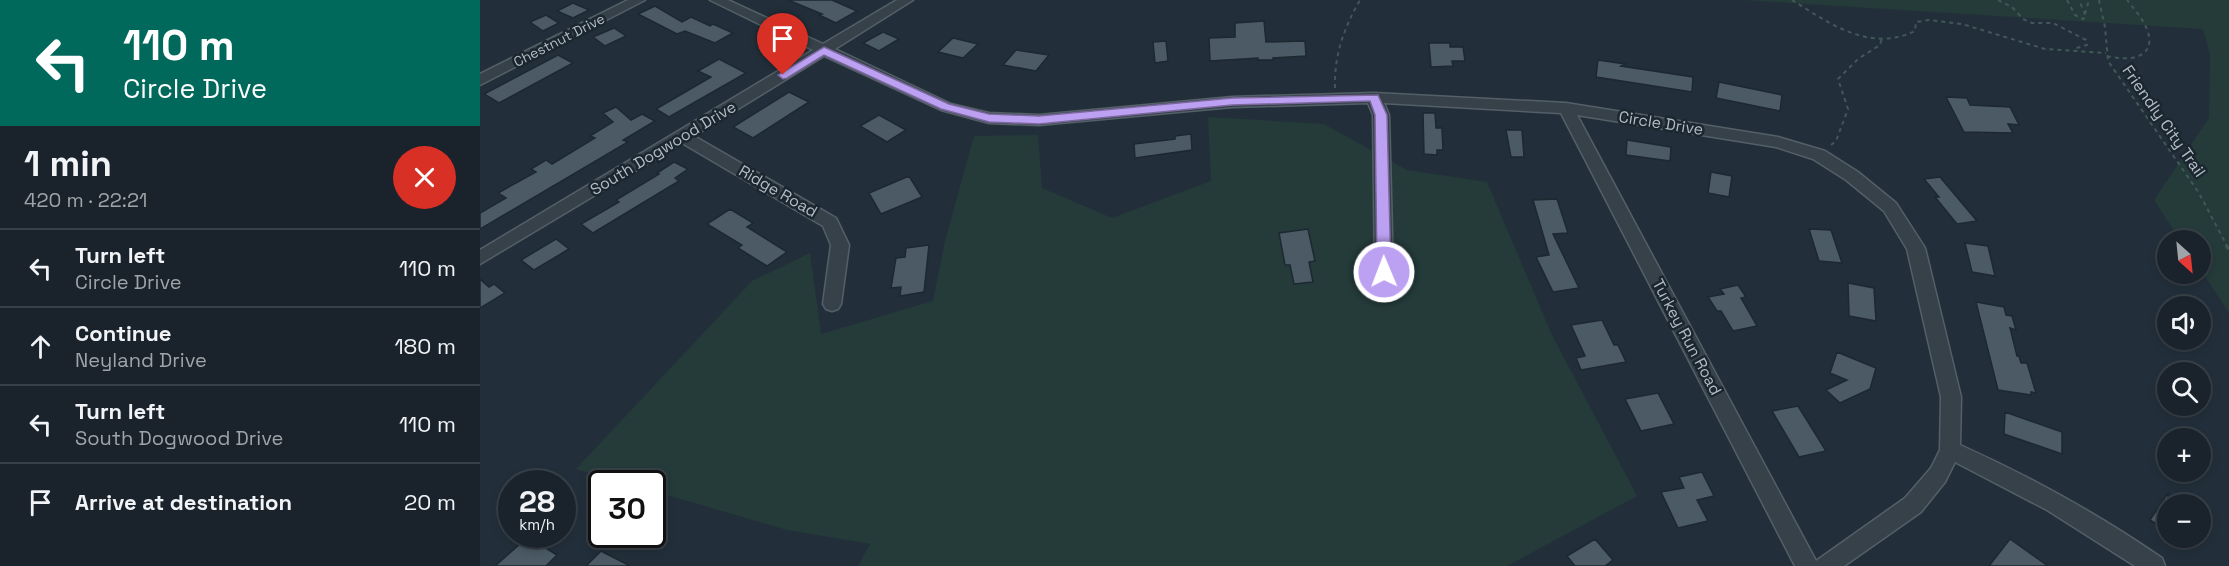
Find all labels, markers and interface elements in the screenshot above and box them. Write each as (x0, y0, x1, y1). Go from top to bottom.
street label: Chestnut Drive (510, 9, 608, 71)
pin (757, 13, 808, 75)
text: 110 m (123, 19, 235, 72)
icon: arrive (766, 22, 799, 55)
icon: left (24, 24, 102, 102)
street label: Friendly City Trail (2118, 61, 2210, 181)
text: Circle Drive (123, 71, 267, 106)
street label: South Dogwood Drive (586, 96, 740, 200)
street label: Circle Drive (1617, 106, 1705, 140)
text: 1 min (24, 141, 112, 187)
button: close (393, 146, 456, 209)
street label: Ridge Road (735, 160, 821, 222)
text: 420 m · 22:21 (24, 187, 147, 213)
north arrow (2157, 230, 2211, 284)
map controls (2157, 230, 2211, 548)
position arrow (1352, 240, 1416, 304)
text: Turn left (75, 241, 165, 269)
icon: left (24, 252, 57, 285)
text: 110 m (399, 254, 456, 282)
text: Circle Drive (75, 269, 182, 295)
street label: Turkey Run Road (1648, 275, 1726, 399)
button: sound (2157, 296, 2211, 350)
text: Continue (75, 319, 171, 347)
icon: ahead (24, 330, 57, 363)
text: 180 m (394, 332, 456, 360)
text: Neyland Drive (75, 347, 207, 373)
button: search (2157, 362, 2211, 416)
text: Turn left (75, 397, 165, 425)
icon: left (24, 408, 57, 441)
text: 110 m (399, 410, 456, 438)
text: South Dogwood Drive (75, 425, 283, 451)
button: + (2157, 428, 2211, 482)
speed limit sign: 30 (588, 470, 666, 548)
text: 28 (519, 482, 555, 521)
icon: arrive (24, 486, 57, 519)
text: Arrive at destination (75, 488, 292, 516)
text: 20 m (404, 488, 456, 516)
button: − (2157, 494, 2211, 548)
text: km/h (519, 515, 555, 534)

